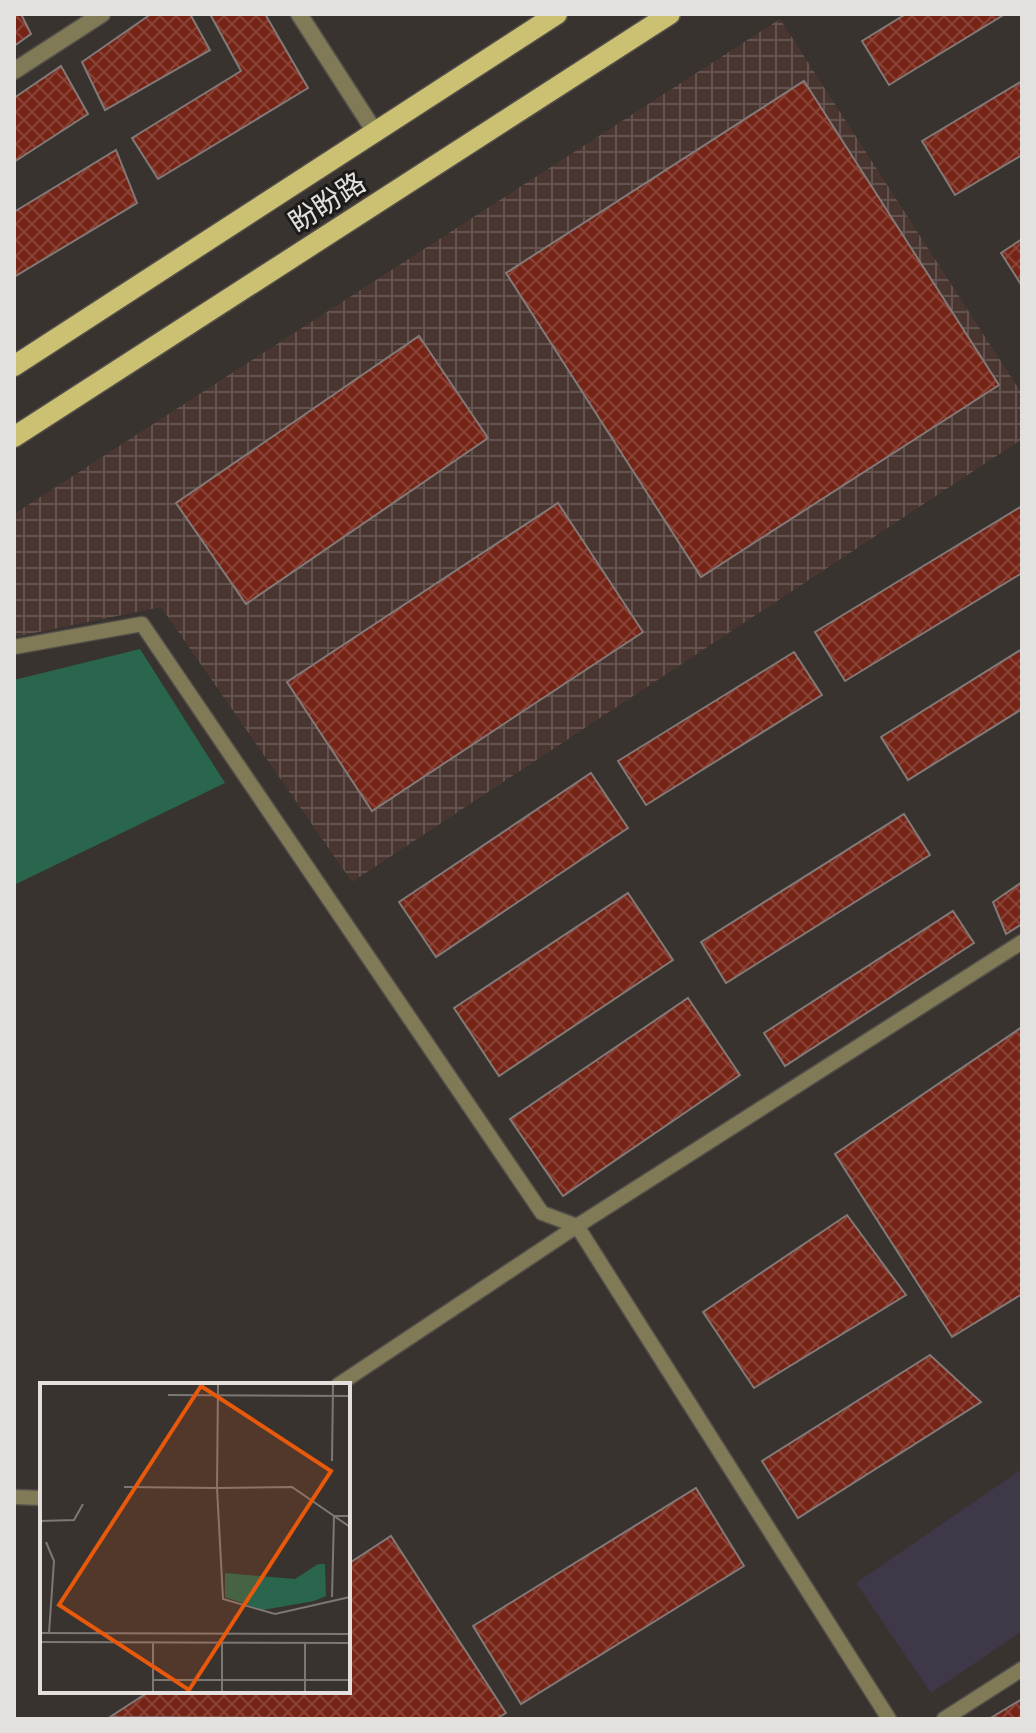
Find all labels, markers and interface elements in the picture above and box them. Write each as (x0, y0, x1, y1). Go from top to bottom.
street label: 盼盼路 (283, 165, 371, 239)
inset map (40, 1383, 350, 1693)

